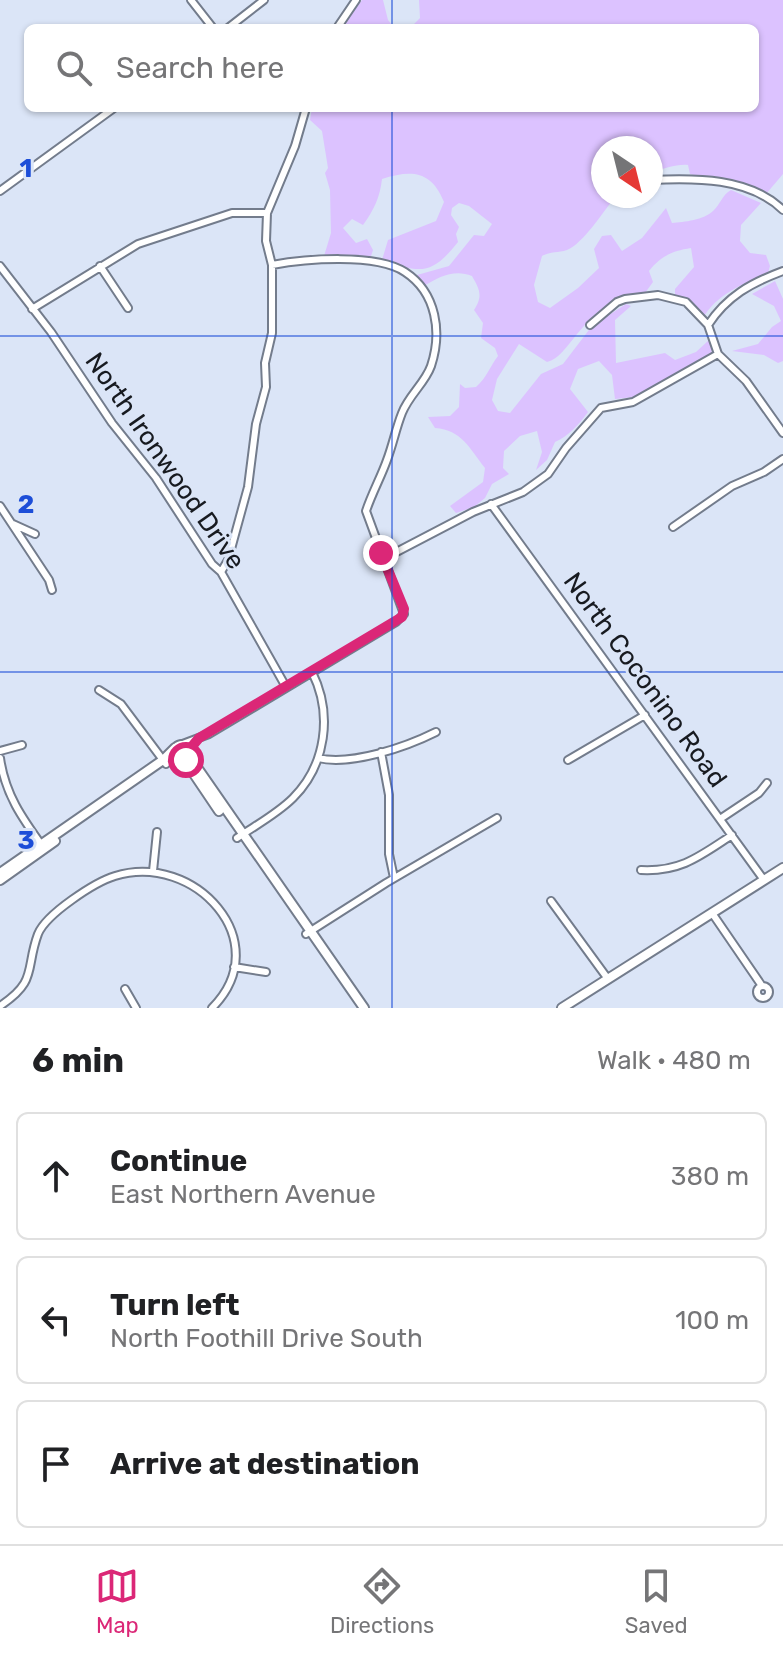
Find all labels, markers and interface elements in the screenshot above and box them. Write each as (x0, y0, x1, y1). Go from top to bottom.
search box (24, 24, 759, 112)
icon: search (52, 46, 96, 90)
text: Search here (116, 50, 284, 86)
north arrow (591, 136, 663, 208)
text: 1 (20, 153, 32, 184)
street label: North Ironwood Drive (79, 347, 251, 575)
text: 2 (18, 489, 34, 520)
route end (363, 535, 399, 571)
street label: North Coconino Road (557, 567, 733, 793)
route start (168, 742, 204, 778)
text: 3 (17, 825, 35, 856)
text: 6 min (32, 1040, 124, 1081)
text: Walk · 480 m (597, 1045, 751, 1076)
text: Continue (110, 1143, 247, 1179)
icon: ahead (34, 1154, 78, 1198)
text: 380 m (671, 1161, 749, 1192)
text: East Northern Avenue (110, 1179, 376, 1210)
text: Turn left (110, 1287, 240, 1323)
icon: left (34, 1298, 78, 1342)
text: 100 m (675, 1305, 749, 1336)
text: North Foothill Drive South (110, 1323, 423, 1354)
icon: arrive (34, 1442, 78, 1486)
text: Arrive at destination (110, 1446, 420, 1482)
tab: Map (95, 1564, 139, 1639)
tab: Directions (330, 1564, 434, 1639)
tab: Saved (625, 1564, 688, 1639)

